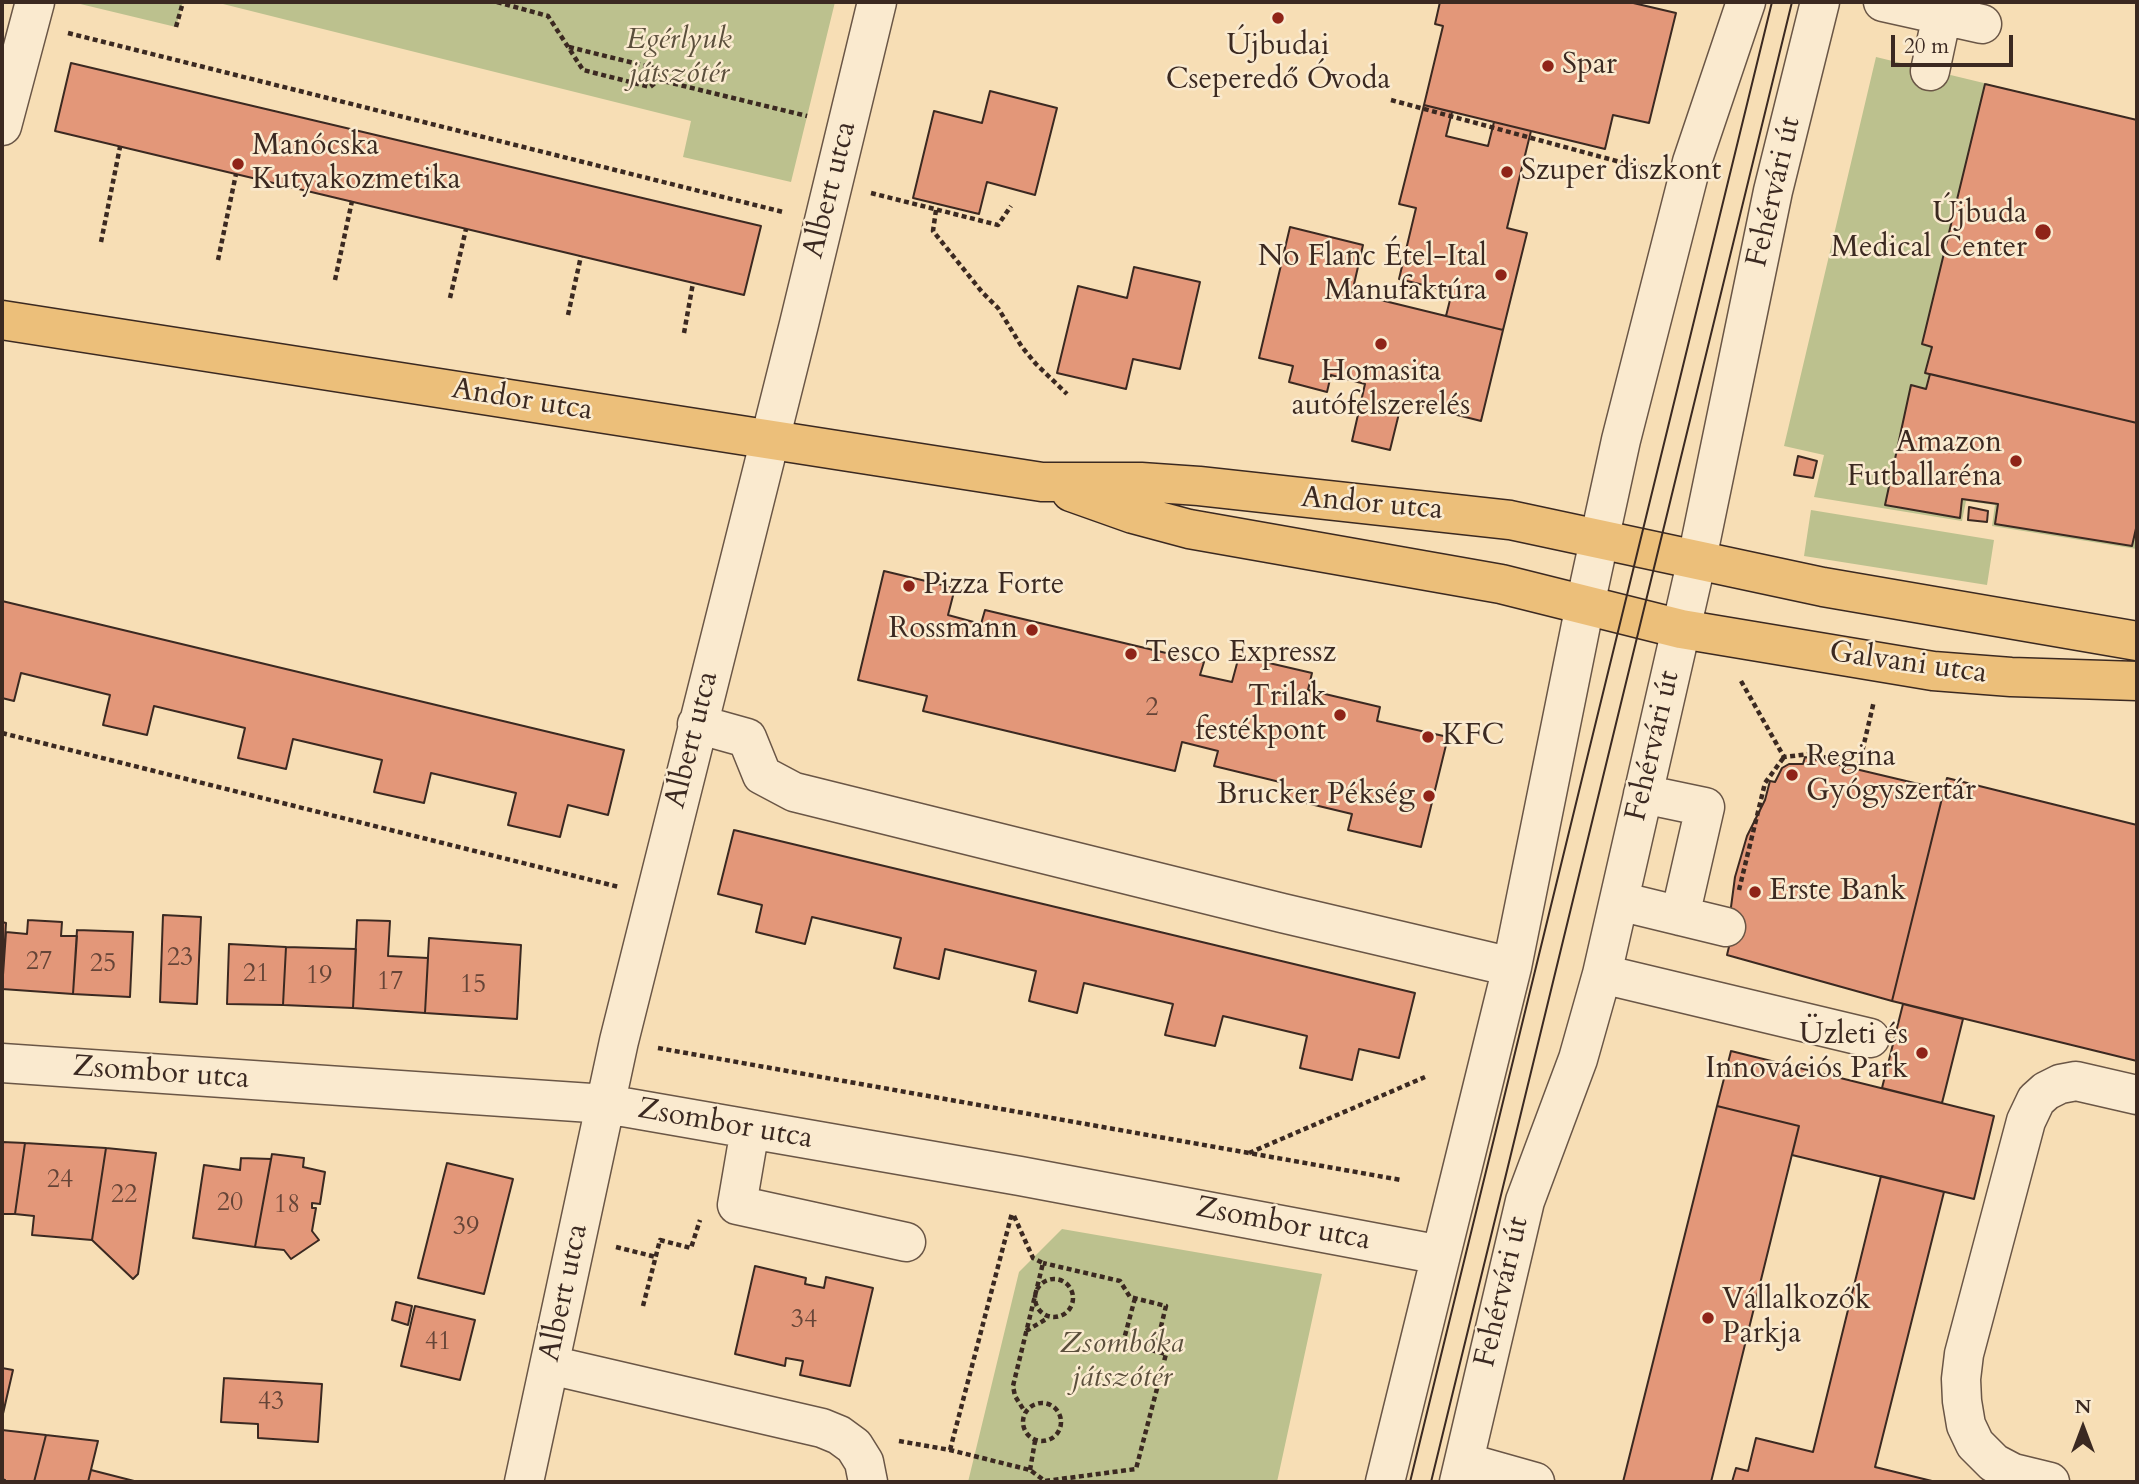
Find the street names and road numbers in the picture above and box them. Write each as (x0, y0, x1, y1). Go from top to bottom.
street label: Fehérvári út (1740, 113, 1810, 271)
street label: Albert utca (797, 118, 865, 262)
street label: Andor utca (449, 372, 595, 430)
street label: Andor utca (1300, 481, 1444, 529)
street label: Galvani utca (1827, 635, 1989, 693)
street label: Fehérvári út (1619, 667, 1689, 825)
street label: Albert utca (659, 668, 727, 812)
street label: Zsombor utca (72, 1050, 250, 1098)
street label: Zsombor utca (635, 1092, 815, 1158)
street label: Zsombor utca (1193, 1190, 1373, 1260)
street label: Fehérvári út (1468, 1213, 1538, 1371)
street label: Albert utca (533, 1221, 597, 1365)

